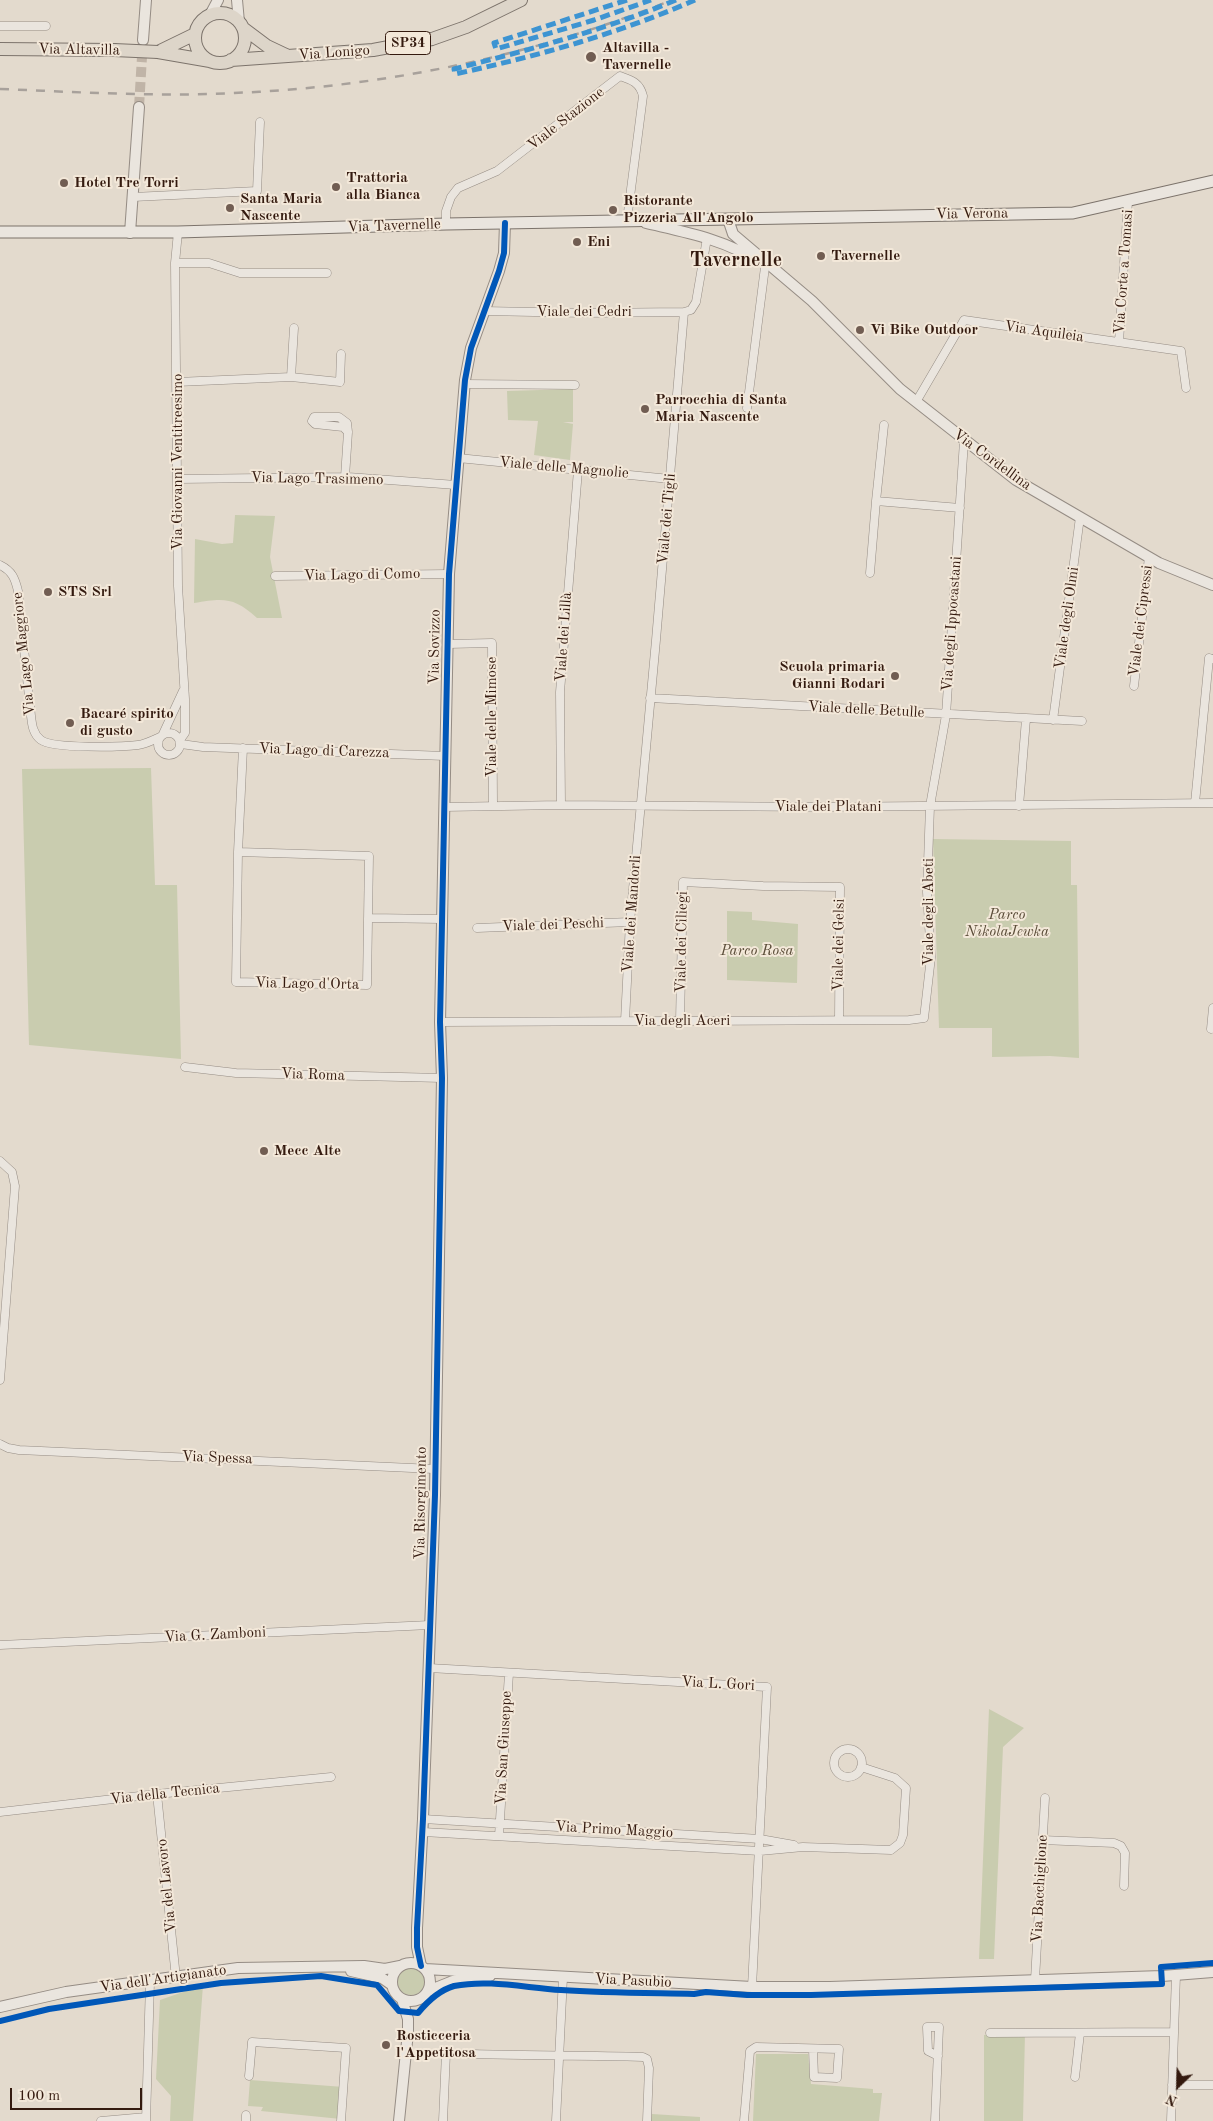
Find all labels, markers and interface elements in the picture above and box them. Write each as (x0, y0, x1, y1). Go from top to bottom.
road number: SP34 (386, 32, 430, 54)
place label: Altavilla - Tavernelle (602, 39, 671, 74)
street label: Via Altavilla (38, 40, 120, 60)
street label: Via Lonigo (298, 42, 370, 64)
marker: Altavilla - Tavernelle (584, 50, 598, 64)
street label: Viale Stazione (524, 83, 608, 155)
place label: Trattoria alla Bianca (346, 169, 420, 204)
place label: Hotel Tre Torri (74, 174, 179, 192)
marker: Hotel Tre Torri (58, 177, 70, 189)
marker: Trattoria alla Bianca (330, 181, 342, 193)
place label: Santa Maria Nascente (240, 190, 322, 225)
place label: Ristorante Pizzeria All'Angolo (623, 192, 753, 227)
marker: Santa Maria Nascente (224, 202, 236, 214)
marker: Ristorante Pizzeria All'Angolo (607, 204, 619, 216)
street label: Via Verona (935, 204, 1009, 224)
street label: Via Corte a Tomasi (1111, 209, 1137, 335)
street label: Via Tavernelle (347, 215, 441, 237)
place label: Eni (587, 233, 610, 251)
marker: Eni (571, 236, 583, 248)
place label: Tavernelle (831, 247, 900, 265)
district label: Tavernelle (690, 249, 782, 273)
marker: Tavernelle (815, 250, 827, 262)
street label: Viale dei Cedri (536, 303, 632, 321)
street label: Via Aquileia (1003, 318, 1085, 346)
place label: Vi Bike Outdoor (870, 321, 978, 339)
marker: Vi Bike Outdoor (854, 324, 866, 336)
street label: Via Giovanni Ventitreesimo (169, 373, 187, 551)
place label: Parrocchia di Santa Maria Nascente (655, 391, 787, 426)
marker: Parrocchia di Santa Maria Nascente (639, 403, 651, 415)
street label: Via Cordellina (949, 426, 1035, 494)
street label: Viale delle Magnolie (498, 453, 630, 483)
street label: Via Lago Trasimeno (250, 469, 384, 489)
street label: Viale dei Tigli (654, 473, 680, 565)
street label: Via degli Ippocastani (938, 556, 966, 692)
street label: Viale dei Cipressi (1125, 564, 1157, 678)
street label: Via Lago di Como (304, 565, 420, 585)
street label: Viale degli Olmi (1051, 566, 1083, 670)
place label: STS Srl (58, 583, 112, 601)
marker: STS Srl (42, 586, 54, 598)
street label: Via Lago Maggiore (9, 591, 39, 717)
street label: Viale dei Lillà (552, 591, 576, 683)
street label: Via Sovizzo (425, 609, 445, 685)
street label: Viale delle Mimose (483, 657, 501, 777)
place label: Scuola primaria Gianni Rodari (779, 658, 885, 693)
marker: Scuola primaria Gianni Rodari (889, 670, 901, 682)
street label: Viale delle Betulle (807, 698, 925, 722)
place label: Bacaré spirito di gusto (80, 705, 174, 740)
marker: Bacaré spirito di gusto (64, 717, 76, 729)
street label: Via Lago di Carezza (258, 740, 390, 762)
street label: Viale dei Platani (775, 798, 881, 816)
street label: Viale dei Mandorli (619, 854, 645, 974)
street label: Viale degli Abeti (920, 858, 938, 966)
street label: Viale dei Ciliegi (672, 891, 692, 993)
street label: Viale dei Gelsi (829, 898, 849, 992)
park label: Parco NikolaJewka (965, 906, 1049, 941)
street label: Viale dei Peschi (502, 914, 604, 936)
park label: Parco Rosa (720, 942, 794, 960)
street label: Via Lago d'Orta (255, 974, 359, 994)
street label: Via degli Aceri (634, 1012, 730, 1030)
street label: Via Roma (281, 1065, 345, 1085)
place label: Mecc Alte (274, 1142, 341, 1160)
marker: Mecc Alte (258, 1145, 270, 1157)
street label: Via Risorgimento (411, 1446, 431, 1560)
street label: Via Spessa (181, 1448, 253, 1468)
street label: Via G. Zamboni (164, 1623, 266, 1647)
street label: Via L. Gori (681, 1673, 755, 1695)
street label: Via San Giuseppe (492, 1690, 516, 1806)
street label: Via della Tecnica (109, 1779, 221, 1809)
street label: Via Primo Maggio (555, 1818, 673, 1842)
street label: Via Bacchiglione (1028, 1834, 1052, 1944)
street label: Via del Lavoro (153, 1838, 181, 1934)
street label: Via dell'Artigianato (99, 1961, 227, 1997)
street label: Via Pasubio (594, 1970, 672, 1992)
place label: Rosticceria l'Appetitosa (396, 2027, 476, 2062)
marker: Rosticceria l'Appetitosa (380, 2039, 392, 2051)
north arrow (1153, 2061, 1203, 2111)
scale bar (12, 2078, 145, 2110)
text: 100 m (18, 2089, 60, 2104)
text: N (1164, 2091, 1180, 2108)

